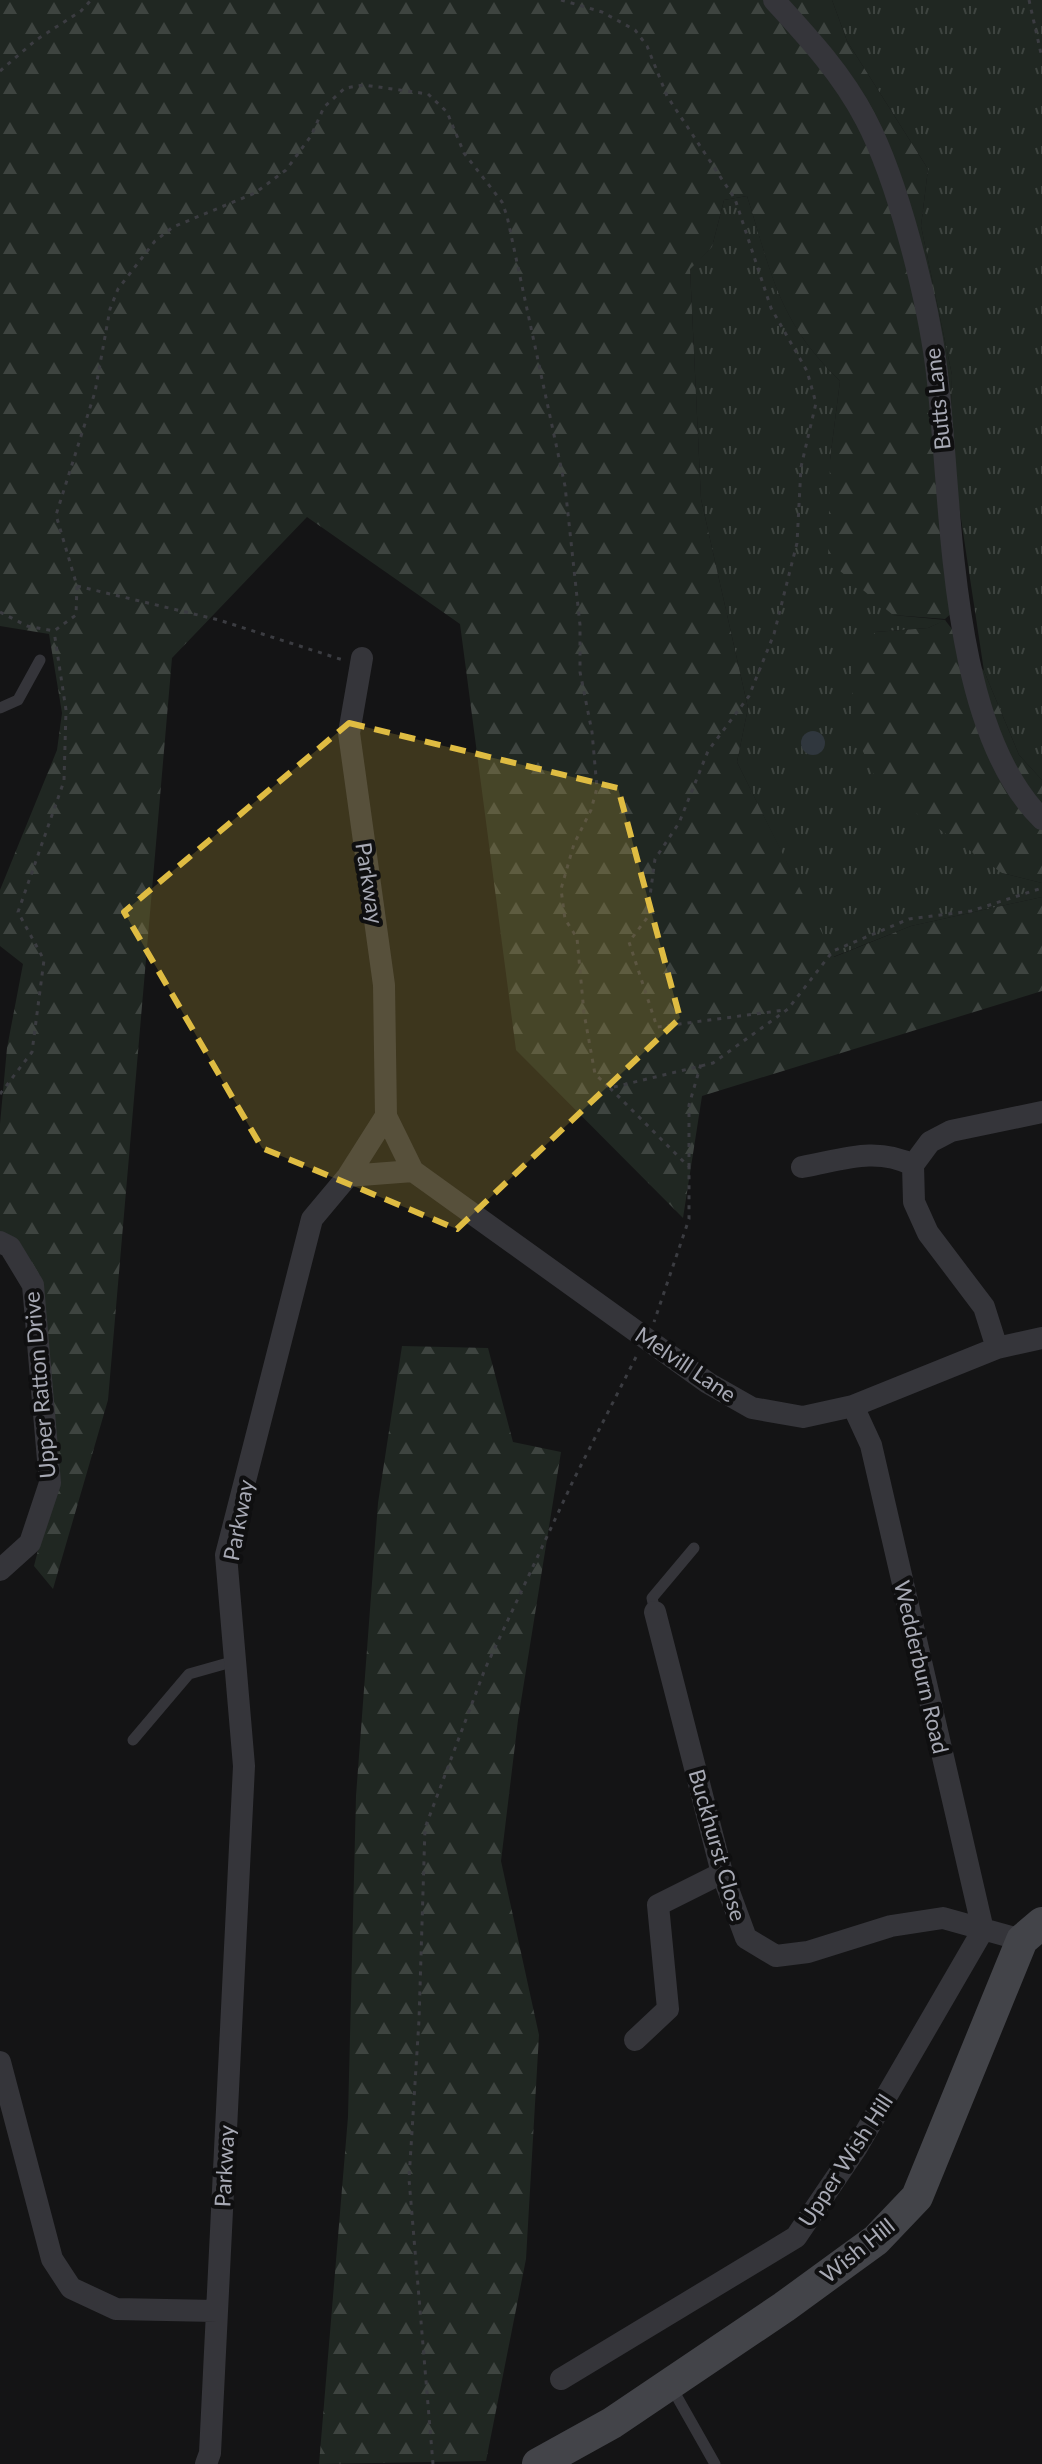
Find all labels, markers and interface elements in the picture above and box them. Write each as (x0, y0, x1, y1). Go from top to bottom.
street label: Butts Lane (918, 347, 956, 451)
street label: Parkway (350, 840, 390, 926)
street label: Upper Ratton Drive (17, 1290, 61, 1480)
street label: Melvill Lane (631, 1320, 741, 1408)
street label: Parkway (217, 1476, 259, 1563)
street label: Wedderburn Road (889, 1578, 955, 1756)
street label: Buckhurst Close (683, 1766, 753, 1924)
street label: Upper Wish Hill (792, 2089, 898, 2231)
street label: Parkway (208, 2124, 240, 2208)
street label: Wish Hill (814, 2212, 900, 2288)

